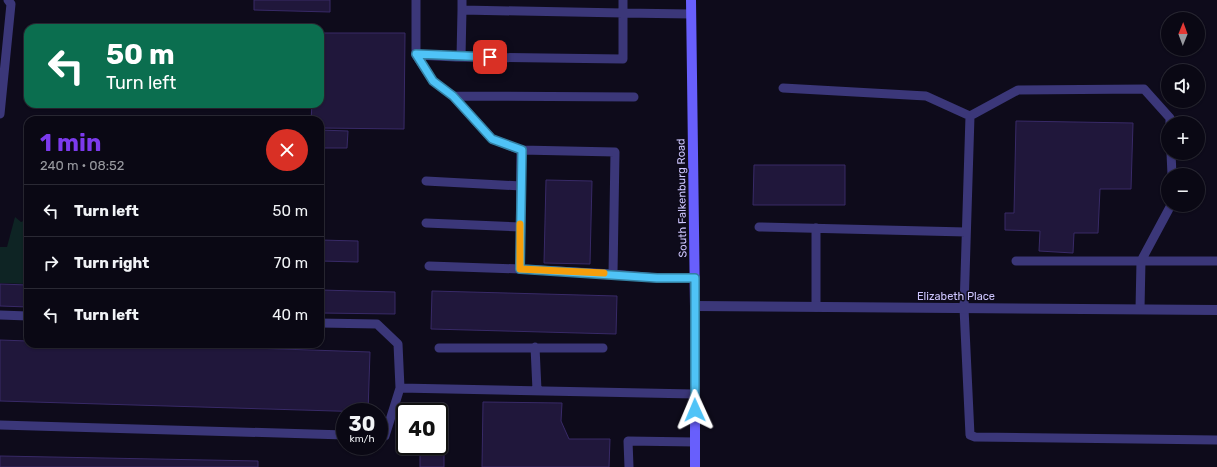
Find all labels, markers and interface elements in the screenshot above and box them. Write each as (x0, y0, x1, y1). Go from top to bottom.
north arrow (1161, 12, 1205, 56)
map controls (1161, 12, 1205, 212)
text: 50 m (106, 38, 175, 71)
icon: left (40, 40, 92, 92)
pin (473, 40, 507, 74)
icon: arrive (479, 46, 501, 68)
button: sound (1161, 64, 1205, 108)
text: Turn left (106, 72, 176, 94)
button: + (1161, 116, 1205, 160)
text: 1 min (40, 129, 101, 157)
button: close (266, 129, 308, 171)
street label: South Falkenburg Road (674, 138, 690, 258)
text: 240 m · 08:52 (40, 158, 124, 173)
button: − (1161, 168, 1205, 212)
icon: left (40, 200, 62, 222)
text: Turn left (74, 202, 139, 220)
text: 50 m (273, 202, 308, 220)
icon: right (40, 252, 62, 274)
text: Turn right (74, 254, 149, 272)
text: 70 m (274, 254, 308, 272)
street label: Elizabeth Place (917, 290, 995, 303)
icon: left (40, 304, 62, 326)
text: Turn left (74, 306, 139, 324)
text: 40 m (272, 306, 308, 324)
position arrow (674, 389, 716, 431)
speed limit sign: 40 (396, 403, 448, 455)
text: 30 (349, 412, 375, 436)
text: km/h (350, 433, 374, 445)

